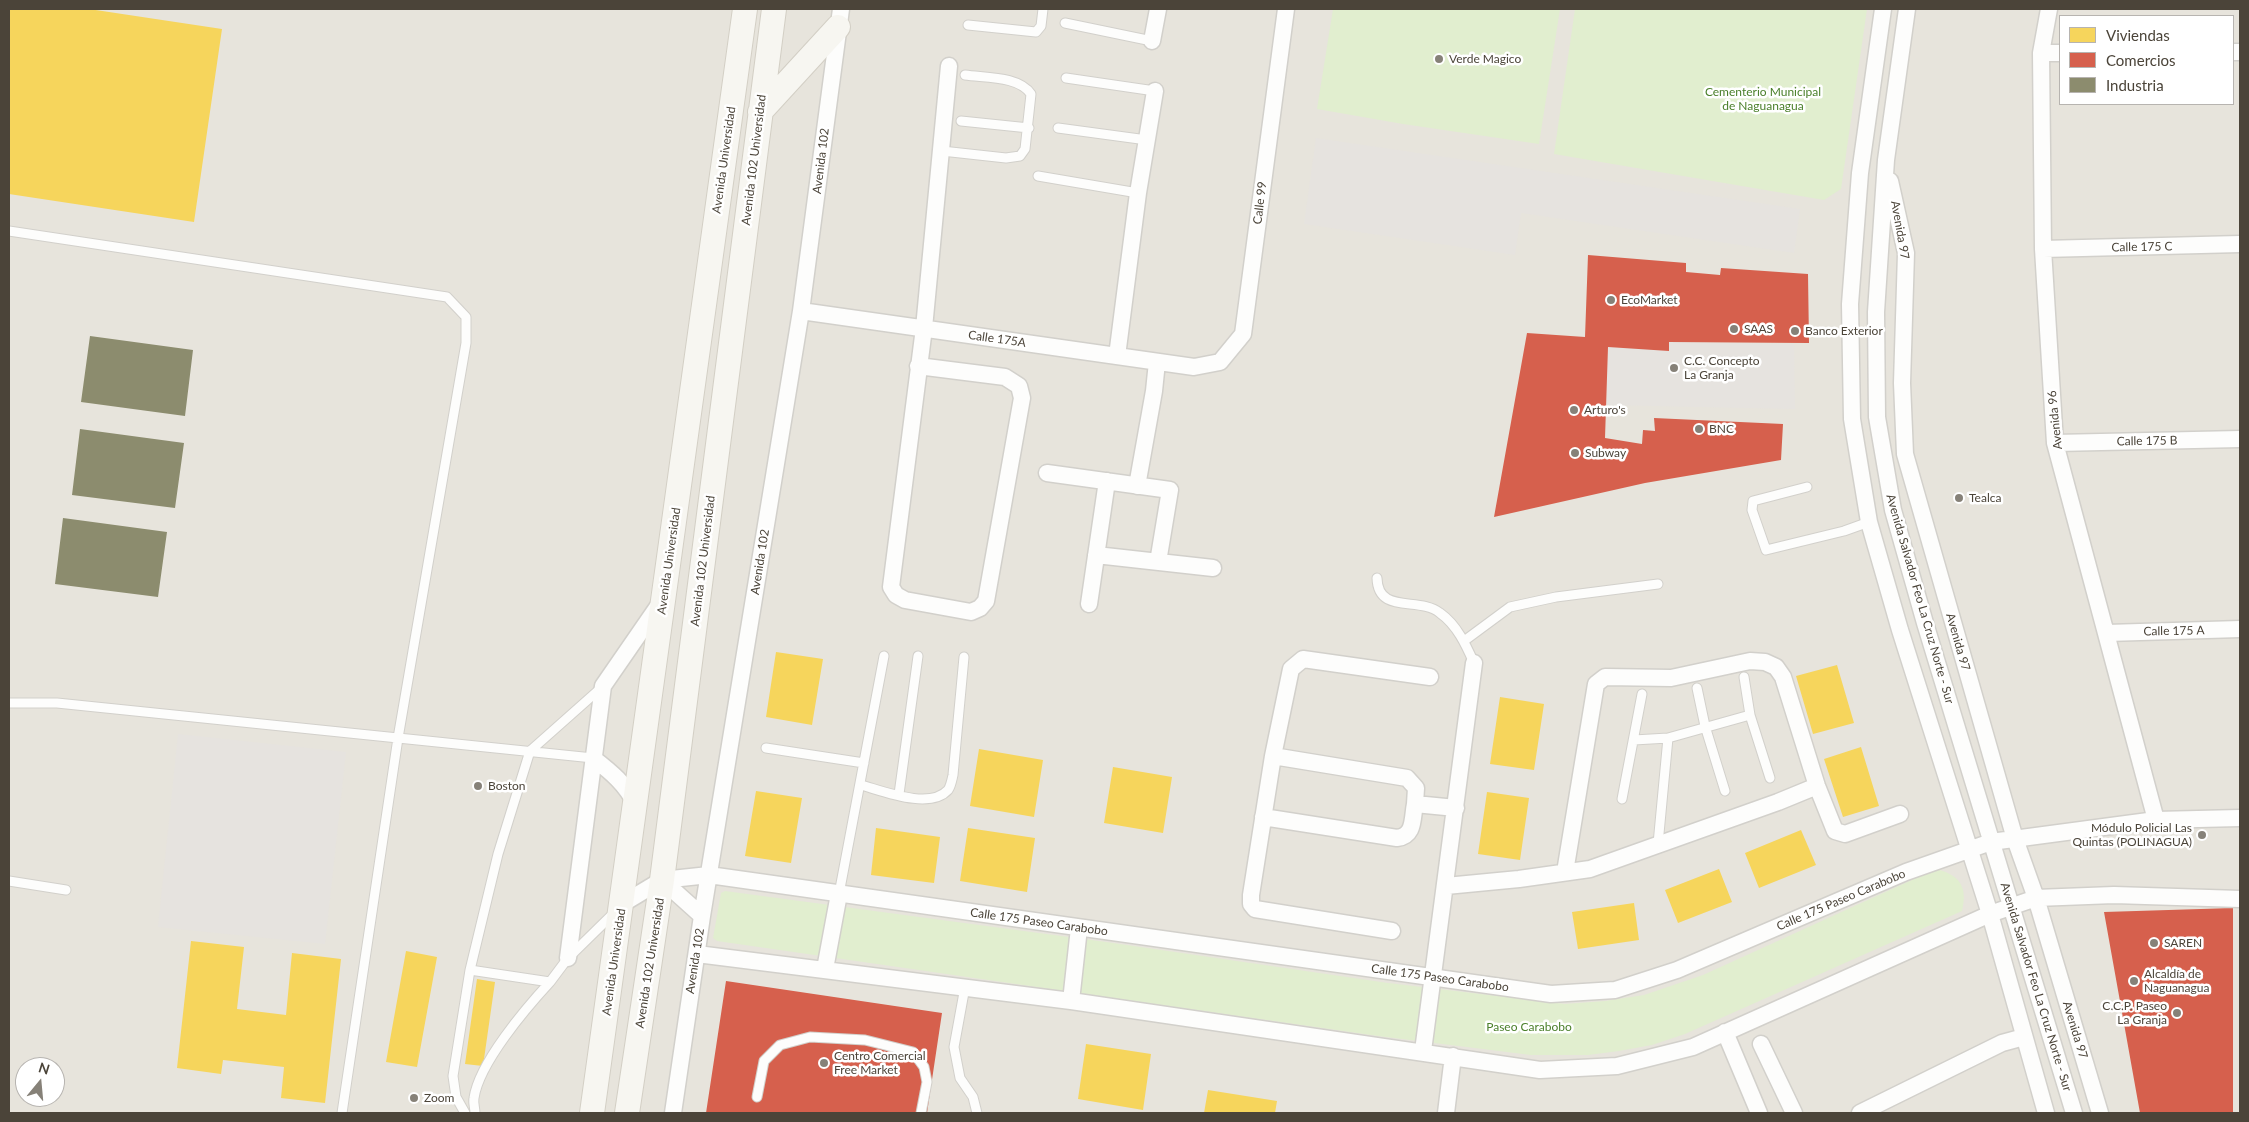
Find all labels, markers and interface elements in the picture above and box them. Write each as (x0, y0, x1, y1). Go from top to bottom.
legend (2059, 15, 2234, 105)
text: Viviendas (2106, 26, 2170, 44)
text: Comercios (2106, 51, 2176, 69)
place label: Verde Magico (1449, 52, 1521, 66)
marker: Verde Magico (1433, 53, 1445, 65)
text: Industria (2106, 76, 2164, 94)
park label: Cementerio Municipal de Naguanagua (1705, 85, 1821, 113)
street label: Avenida 102 Universidad (739, 94, 769, 226)
street label: Avenida Universidad (709, 106, 739, 214)
street label: Avenida 102 (810, 127, 832, 195)
street label: Calle 99 (1250, 181, 1270, 225)
street label: Avenida 97 (1888, 200, 1912, 260)
street label: Calle 175 C (2111, 239, 2173, 255)
place label: EcoMarket (1621, 293, 1678, 307)
marker: EcoMarket (1605, 294, 1617, 306)
place label: SAAS (1744, 322, 1773, 336)
marker: SAAS (1728, 323, 1740, 335)
place label: Banco Exterior (1805, 324, 1883, 338)
marker: Banco Exterior (1789, 325, 1801, 337)
street label: Calle 175A (967, 328, 1027, 350)
place label: C.C. Concepto La Granja (1684, 354, 1760, 382)
marker: C.C. Concepto La Granja (1668, 362, 1680, 374)
street label: Avenida 96 (2045, 390, 2065, 450)
place label: Arturo's (1584, 403, 1626, 417)
marker: Arturo's (1568, 404, 1580, 416)
place label: BNC (1709, 422, 1734, 436)
marker: BNC (1693, 423, 1705, 435)
street label: Calle 175 B (2116, 433, 2178, 449)
place label: Subway (1585, 446, 1626, 460)
marker: Subway (1569, 447, 1581, 459)
place label: Tealca (1969, 491, 2001, 505)
street label: Avenida Salvador Feo La Cruz Norte - Sur (1883, 492, 1957, 706)
marker: Tealca (1953, 492, 1965, 504)
street label: Avenida 102 Universidad (688, 495, 718, 627)
street label: Avenida Universidad (654, 507, 684, 615)
street label: Avenida 102 (748, 528, 772, 596)
street label: Avenida 97 (1943, 612, 1973, 672)
street label: Calle 175 A (2143, 623, 2205, 639)
place label: Boston (488, 779, 525, 793)
marker: Boston (472, 780, 484, 792)
place label: Módulo Policial Las Quintas (POLINAGUA) (2072, 821, 2192, 849)
marker: Módulo Policial Las Quintas (POLINAGUA) (2196, 829, 2208, 841)
street label: Calle 175 Paseo Carabobo (1774, 866, 1908, 934)
street label: Avenida Salvador Feo La Cruz Norte - Sur (1997, 881, 2075, 1093)
street label: Avenida 102 Universidad (633, 897, 667, 1029)
street label: Calle 175 Paseo Carabobo (969, 905, 1109, 939)
street label: Avenida Universidad (599, 908, 629, 1016)
street label: Avenida 102 (683, 927, 707, 995)
place label: SAREN (2164, 936, 2202, 950)
marker: SAREN (2148, 937, 2160, 949)
street label: Calle 175 Paseo Carabobo (1370, 961, 1510, 995)
place label: Alcaldía de Naguanagua (2144, 967, 2209, 995)
marker: Alcaldía de Naguanagua (2128, 975, 2140, 987)
place label: C.C.P. Paseo La Granja (2102, 999, 2167, 1027)
street label: Avenida 97 (2059, 1000, 2091, 1060)
marker: C.C.P. Paseo La Granja (2171, 1007, 2183, 1019)
park label: Paseo Carabobo (1486, 1020, 1572, 1034)
place label: Centro Comercial Free Market (834, 1049, 926, 1077)
north arrow (15, 1057, 65, 1107)
marker: Centro Comercial Free Market (818, 1057, 830, 1069)
text: N (37, 1058, 52, 1078)
place label: Zoom (424, 1091, 454, 1105)
marker: Zoom (408, 1092, 420, 1104)

